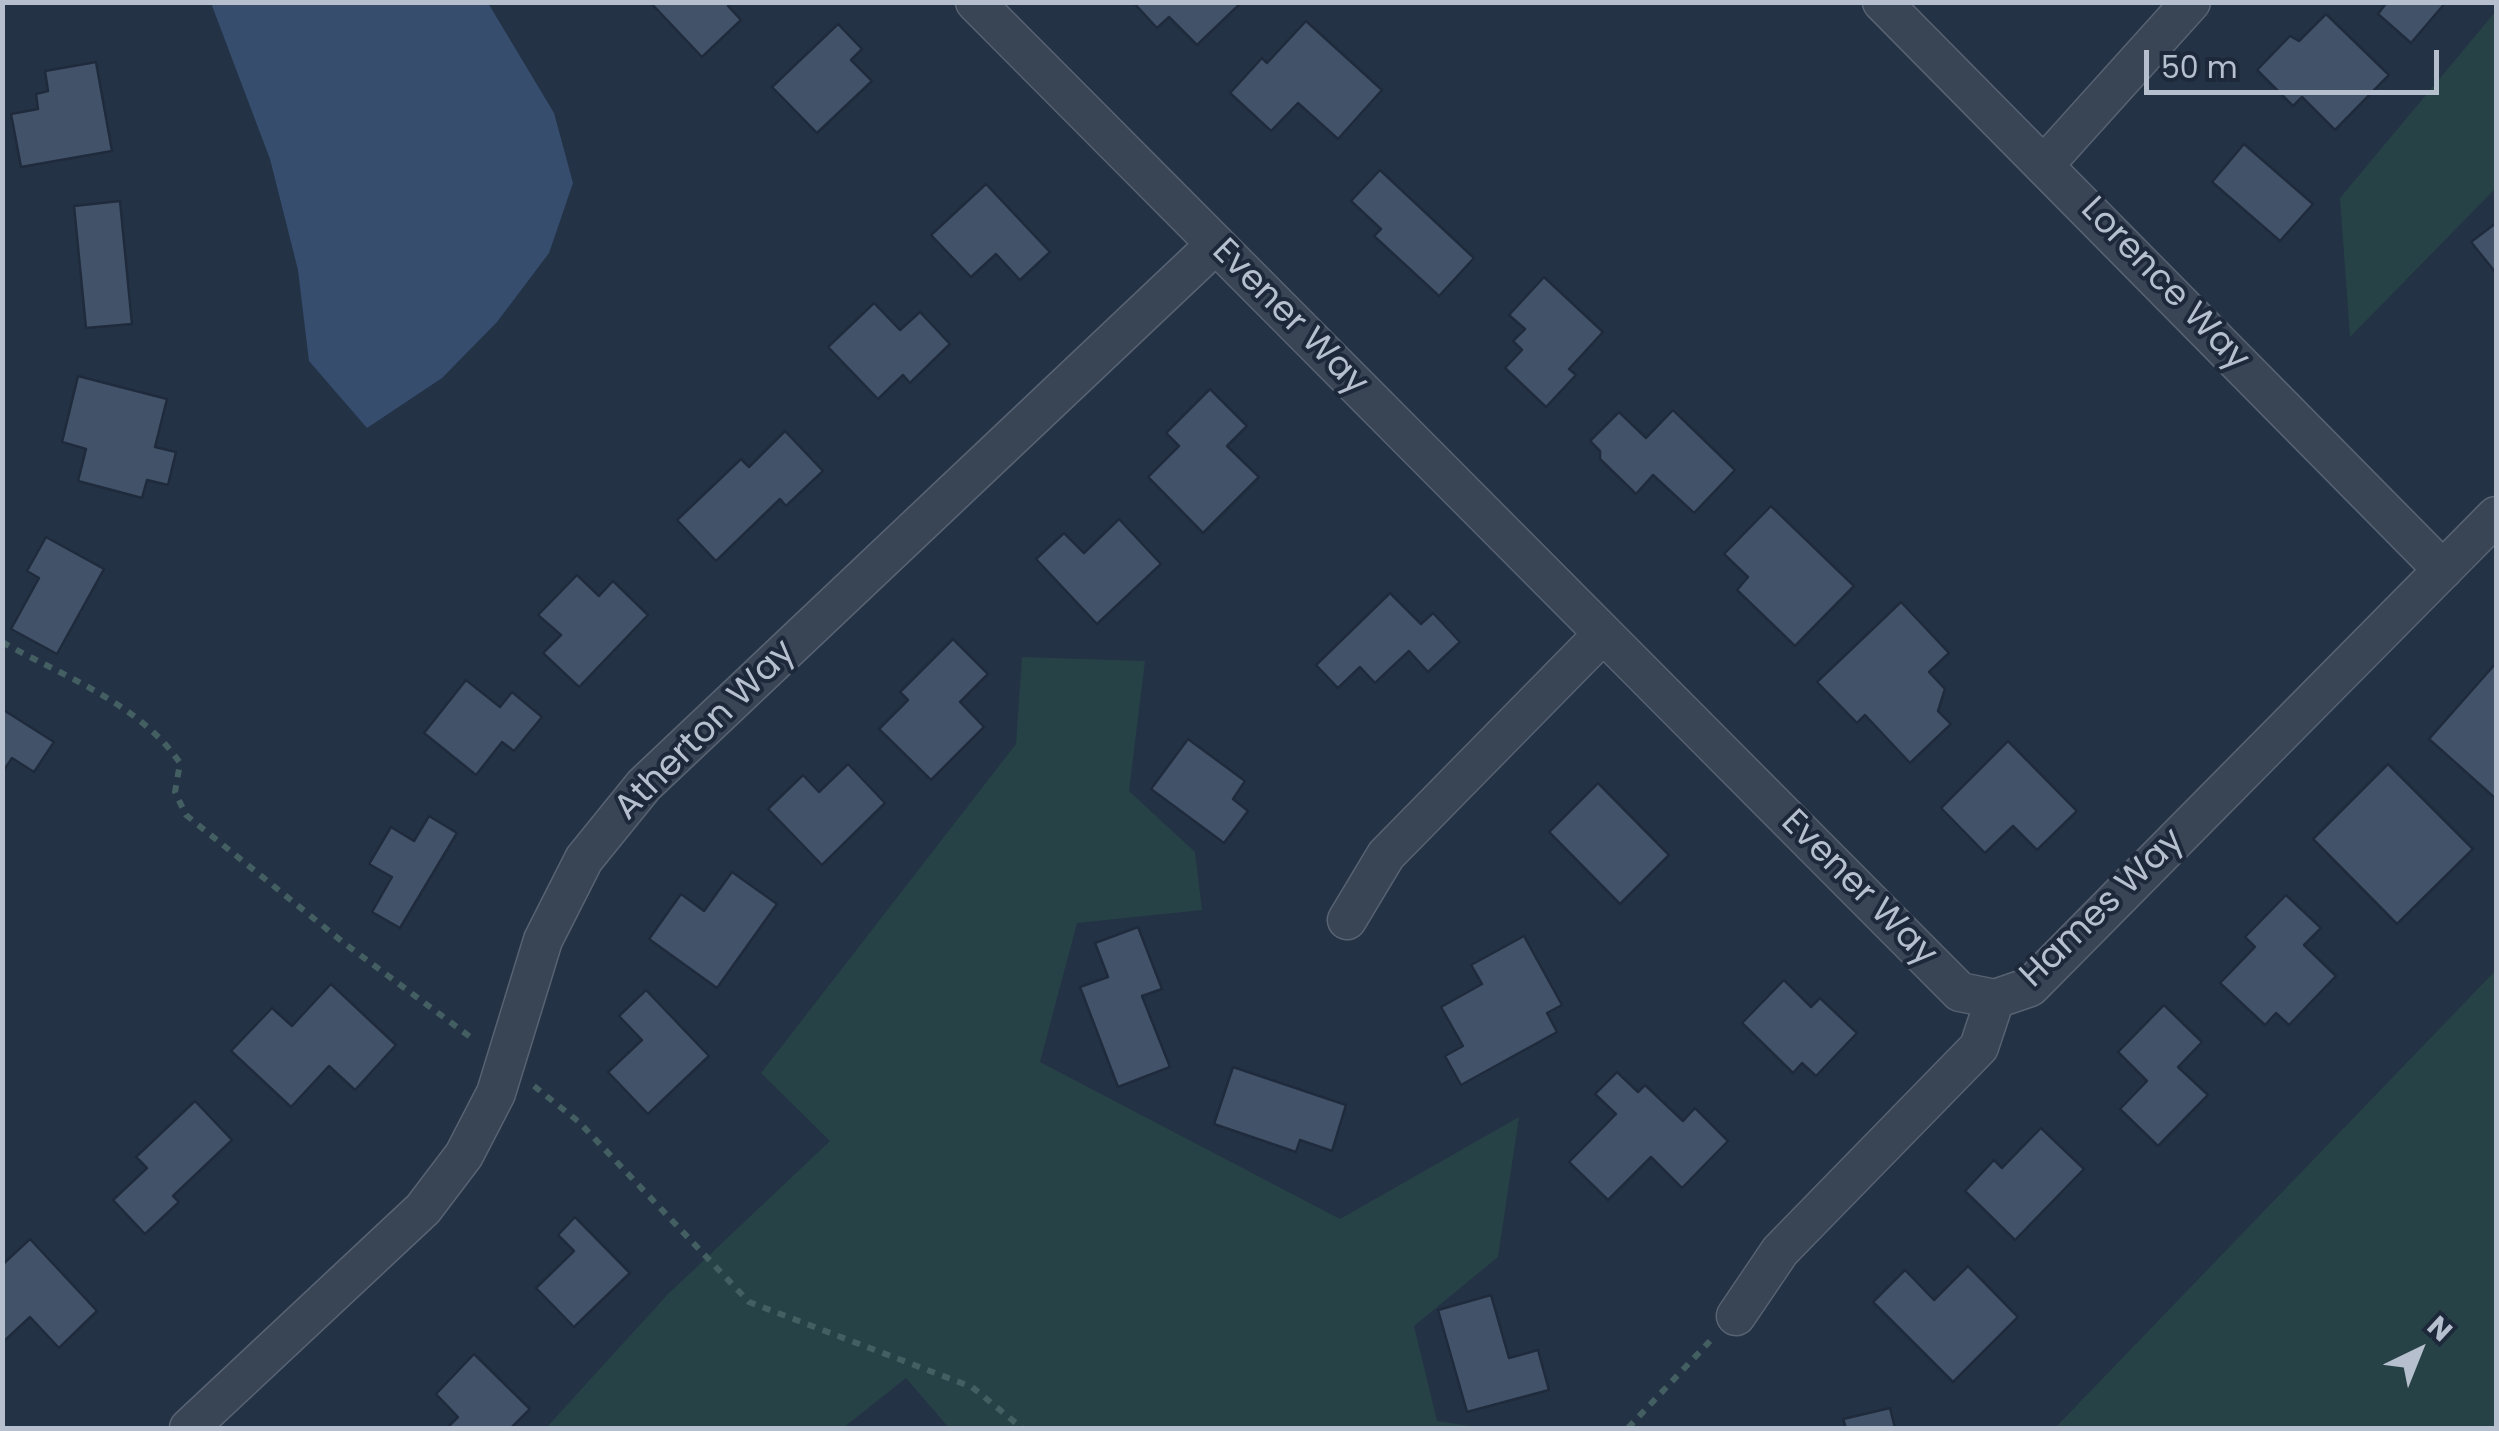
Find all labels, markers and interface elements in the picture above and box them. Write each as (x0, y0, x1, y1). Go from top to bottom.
scale bar (2149, 30, 2444, 92)
text: 50 m (2161, 46, 2238, 89)
street label: Lorence Way (2071, 190, 2257, 380)
street label: Evener Way (1202, 231, 1376, 405)
street label: Atherton Way (607, 632, 805, 830)
street label: Evener Way (1771, 802, 1945, 976)
street label: Hames Way (2013, 821, 2193, 997)
north arrow (2369, 1301, 2469, 1401)
text: N (2419, 1307, 2461, 1350)

